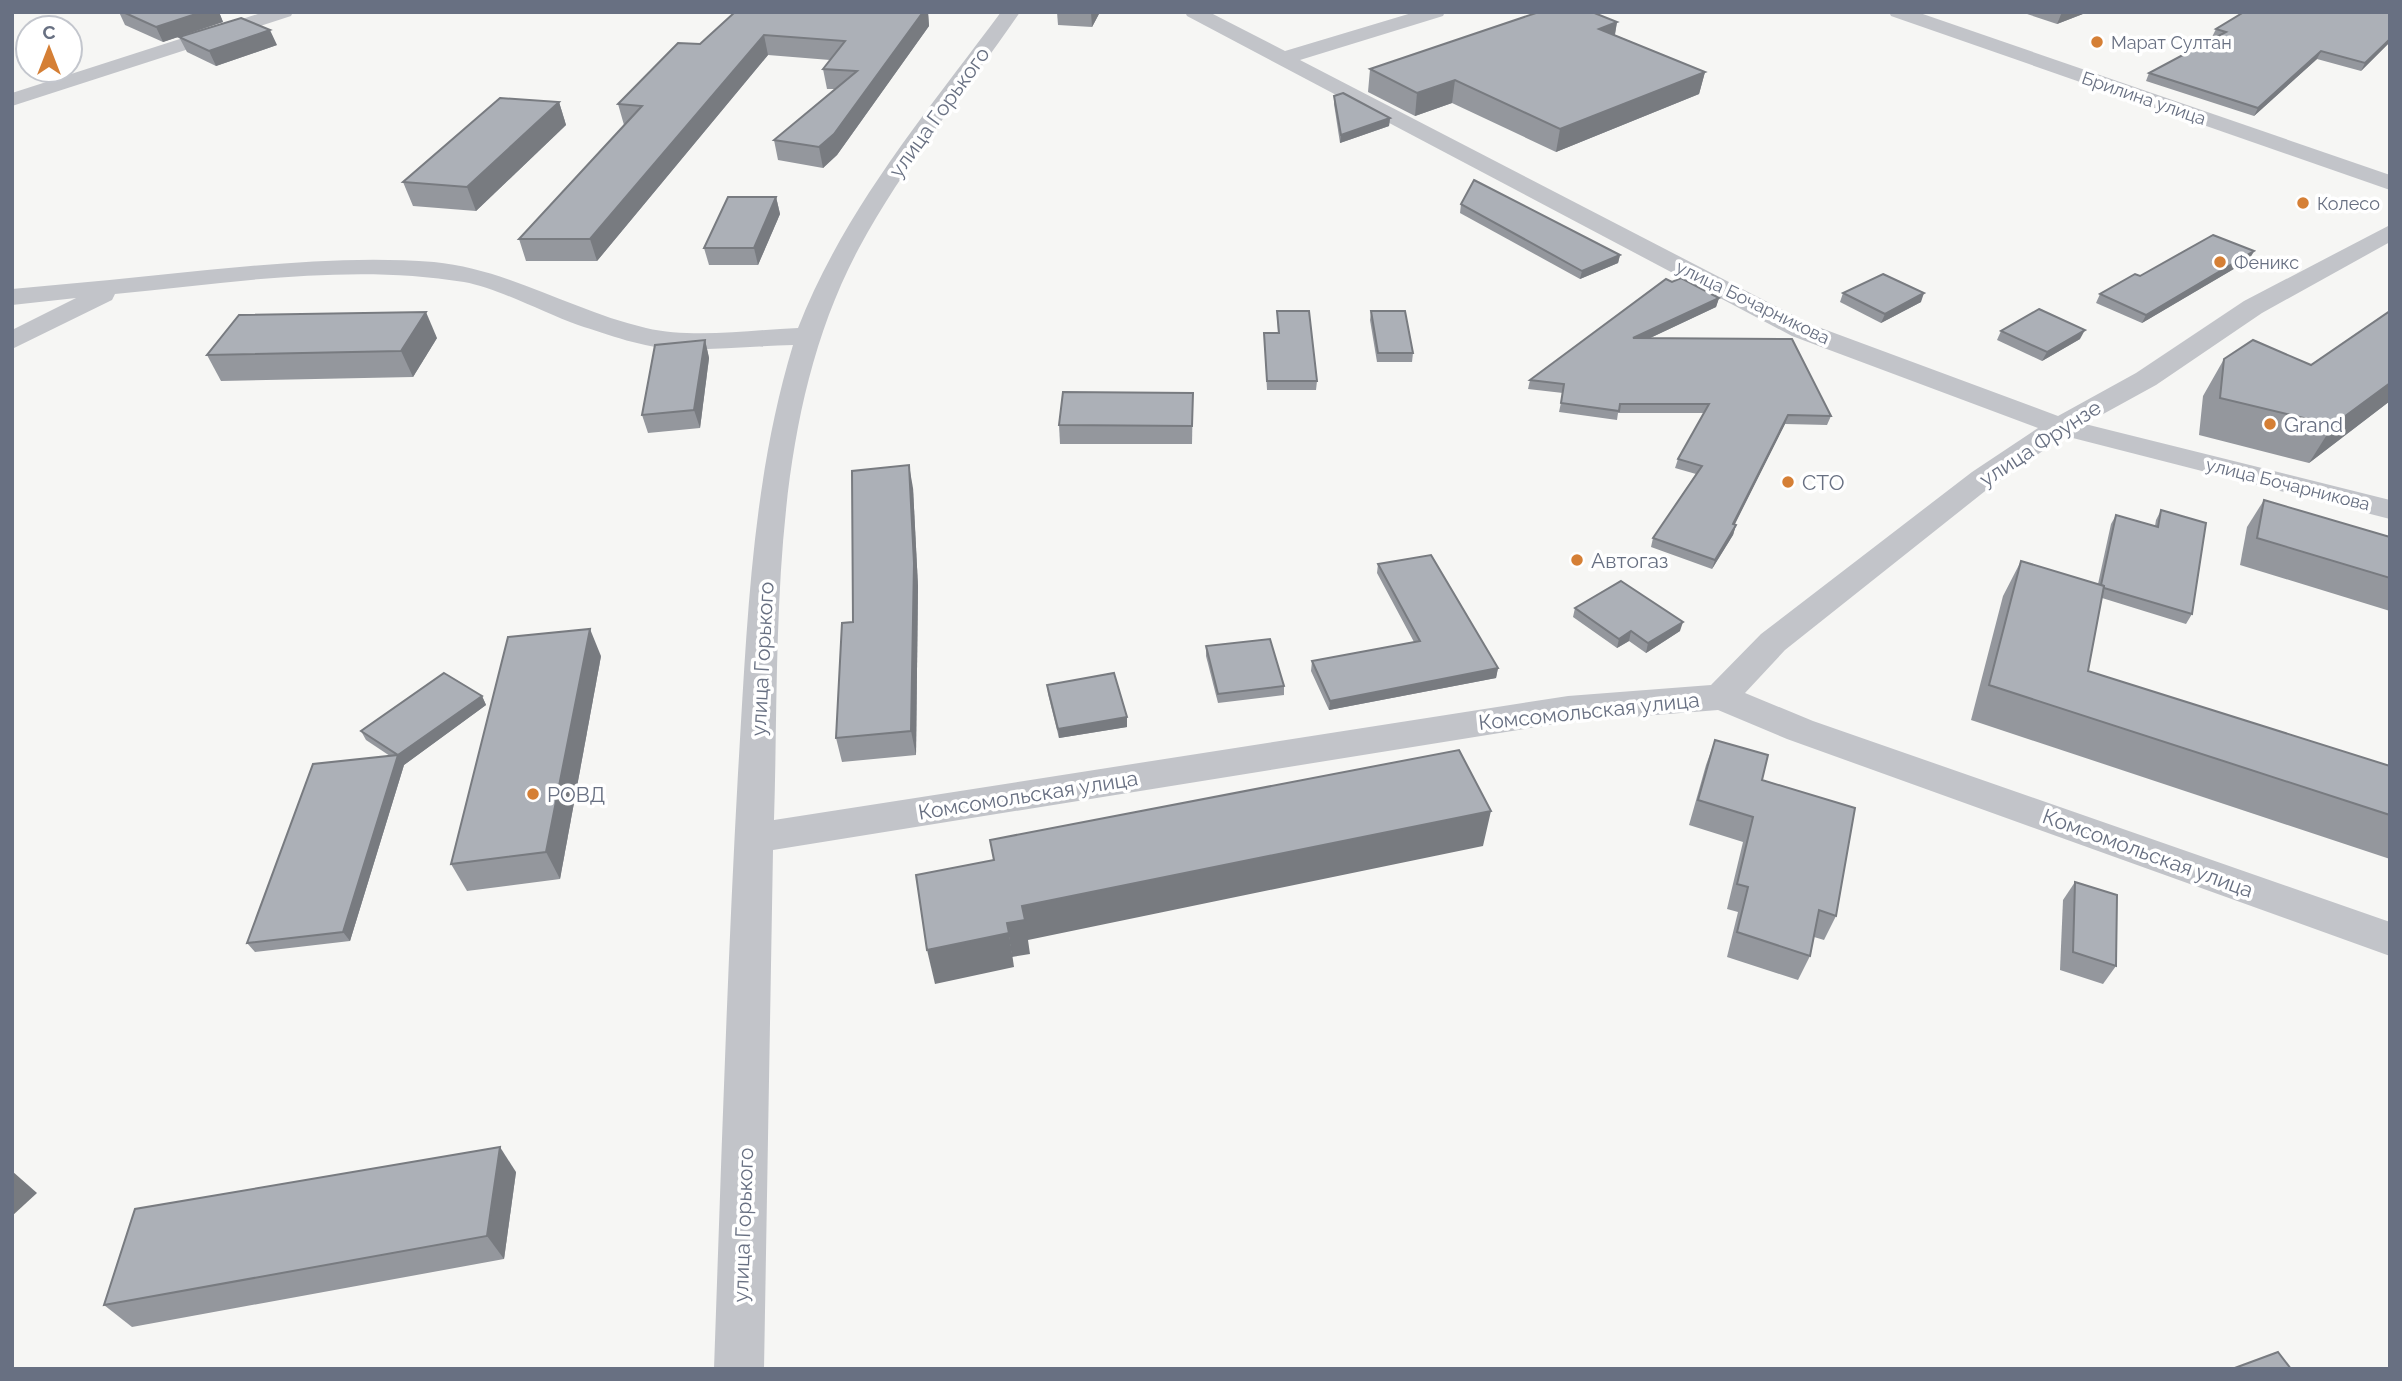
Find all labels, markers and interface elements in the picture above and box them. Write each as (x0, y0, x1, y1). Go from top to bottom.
north arrow (14, 14, 84, 84)
text: С (42, 21, 56, 43)
place label: Марат Султан (2111, 32, 2232, 53)
marker: Марат Султан (2089, 34, 2105, 50)
street label: улица Горького (883, 42, 995, 182)
street label: Брилина улица (2079, 67, 2209, 129)
place label: Колесо (2317, 193, 2380, 214)
marker: Колесо (2295, 195, 2311, 211)
place label: Феникс (2234, 252, 2299, 273)
marker: Феникс (2212, 254, 2228, 270)
street label: улица Бочарникова (1673, 256, 1833, 348)
street label: улица Фрунзе (1975, 394, 2105, 492)
place label: Grand (2284, 412, 2343, 437)
marker: Grand (2262, 416, 2278, 432)
street label: улица Бочарникова (2204, 453, 2372, 515)
place label: СТО (1802, 470, 1844, 495)
marker: СТО (1780, 474, 1796, 490)
place label: Автогаз (1591, 548, 1669, 573)
marker: Автогаз (1569, 552, 1585, 568)
street label: улица Горького (745, 581, 779, 737)
street label: Комсомольская улица (1477, 687, 1701, 735)
street label: Комсомольская улица (916, 765, 1140, 825)
place label: РОВД (547, 782, 605, 807)
marker: РОВД (525, 786, 541, 802)
street label: Комсомольская улица (2039, 803, 2257, 903)
street label: улица Горького (728, 1147, 758, 1303)

